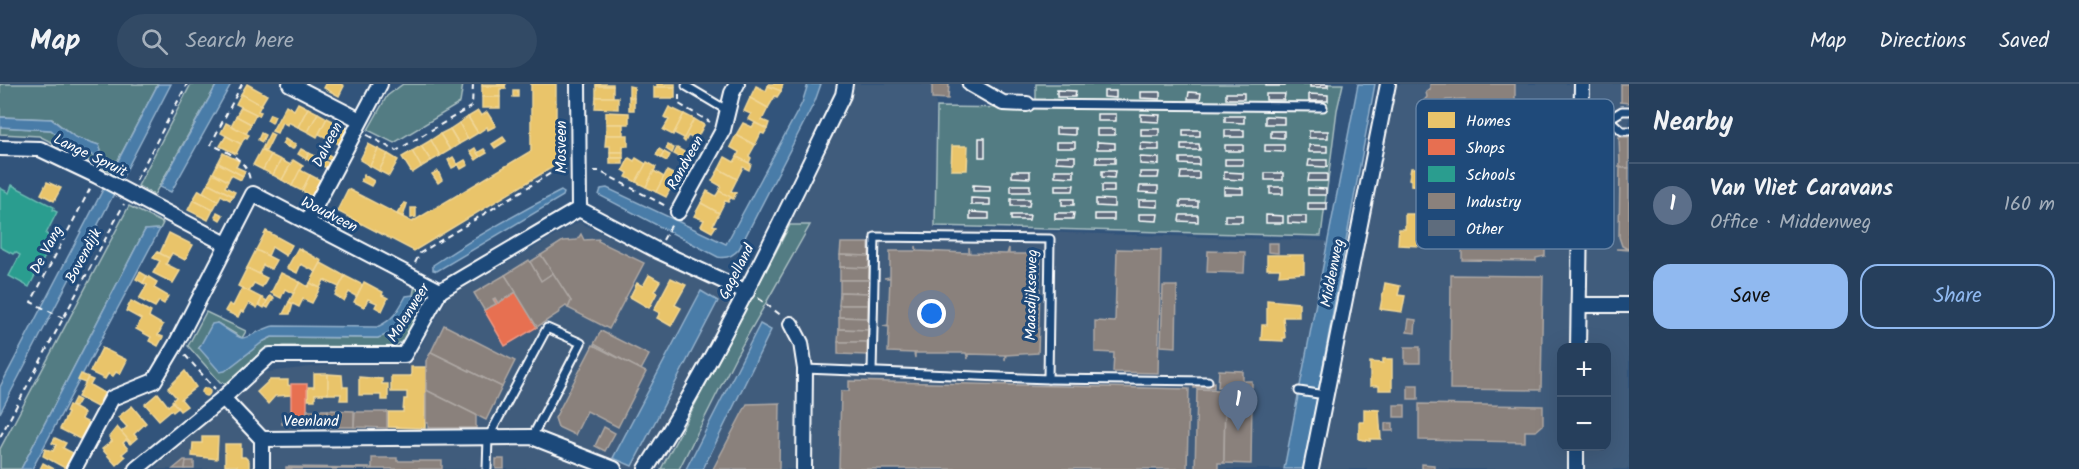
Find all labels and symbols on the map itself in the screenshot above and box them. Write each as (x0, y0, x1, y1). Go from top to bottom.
legend (1416, 99, 1614, 249)
text: Homes (1466, 109, 1511, 134)
street label: Dalveen (306, 118, 350, 172)
street label: Mosveen (550, 121, 574, 173)
street label: Lange Spruit (49, 128, 131, 184)
street label: Randveen (661, 131, 711, 195)
text: Shops (1466, 136, 1505, 161)
text: Schools (1466, 163, 1516, 188)
street label: Woudveen (296, 190, 362, 240)
text: Industry (1466, 190, 1521, 215)
text: Other (1466, 217, 1505, 242)
street label: De Vang (24, 221, 70, 279)
street label: Bovendijk (59, 223, 109, 288)
street label: Middenweg (1315, 237, 1351, 309)
street label: Gagelland (713, 239, 762, 304)
street label: Maasdijkseweg (1019, 249, 1045, 341)
street label: Molenweer (381, 278, 437, 347)
your location (917, 299, 946, 328)
pin: 1 (1218, 382, 1258, 431)
street label: Veenland (283, 410, 339, 434)

